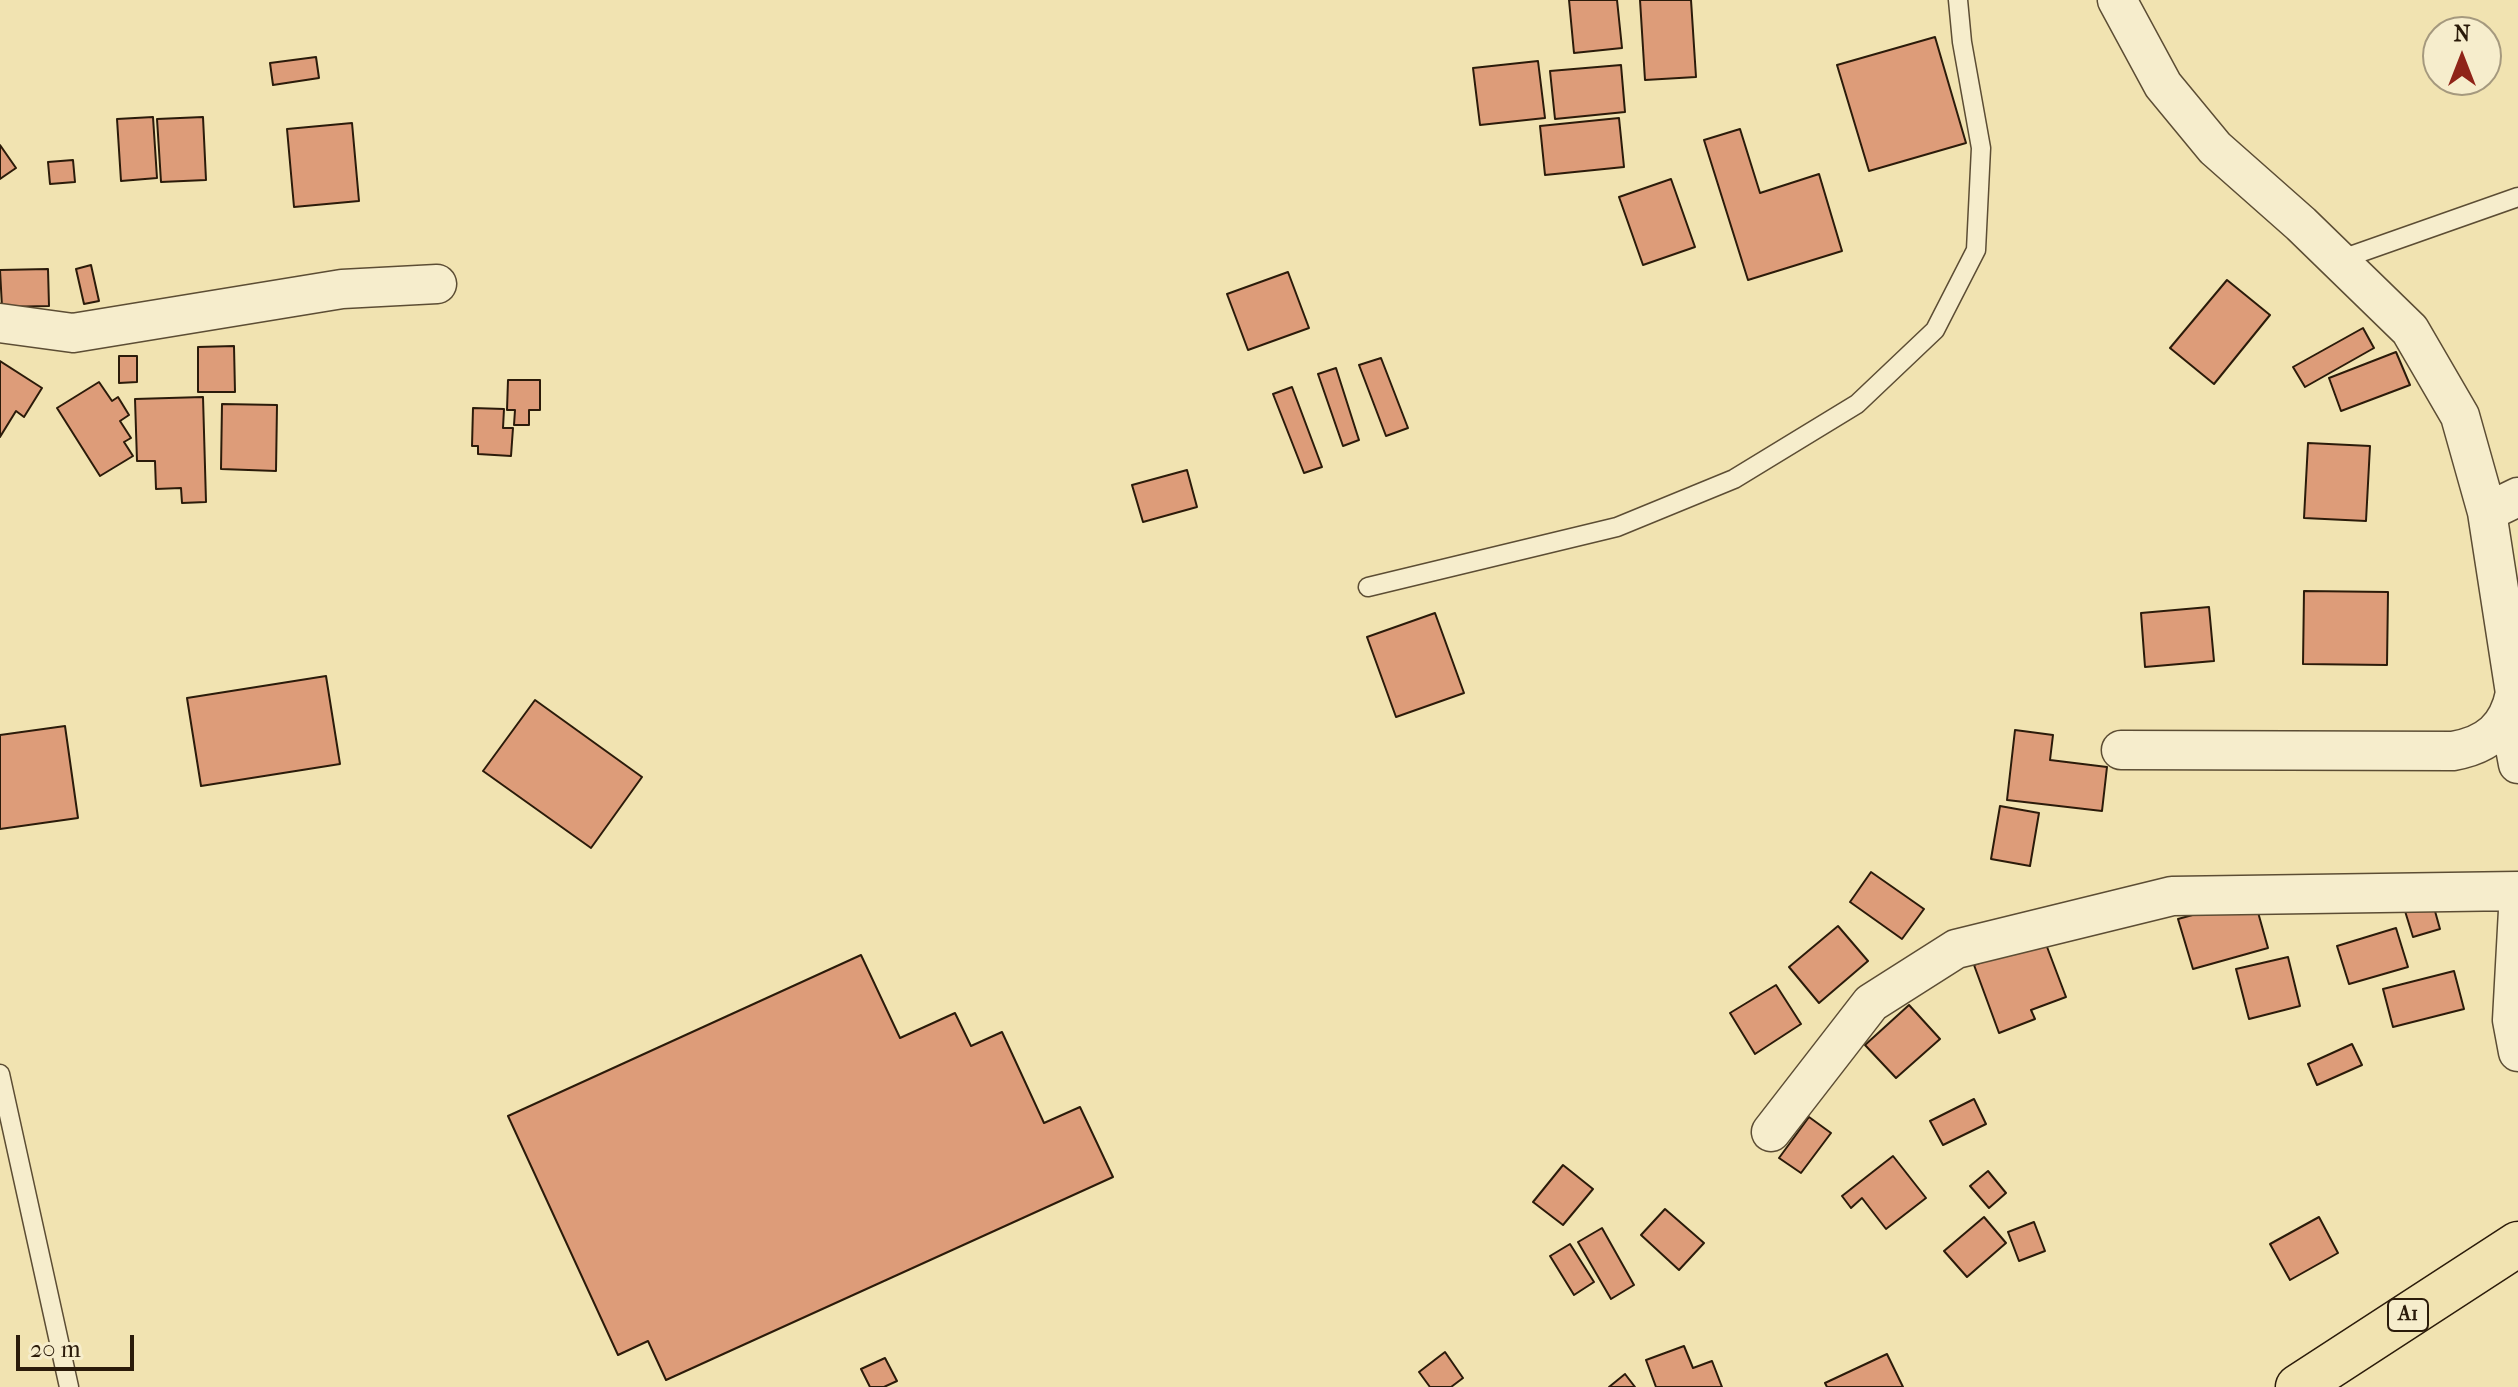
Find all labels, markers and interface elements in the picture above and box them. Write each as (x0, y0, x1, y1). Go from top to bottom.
north arrow (2422, 16, 2502, 96)
text: N (2454, 21, 2470, 47)
road number: A1 (2388, 1299, 2428, 1331)
scale bar (20, 1319, 138, 1369)
text: 20 m (30, 1335, 81, 1363)

